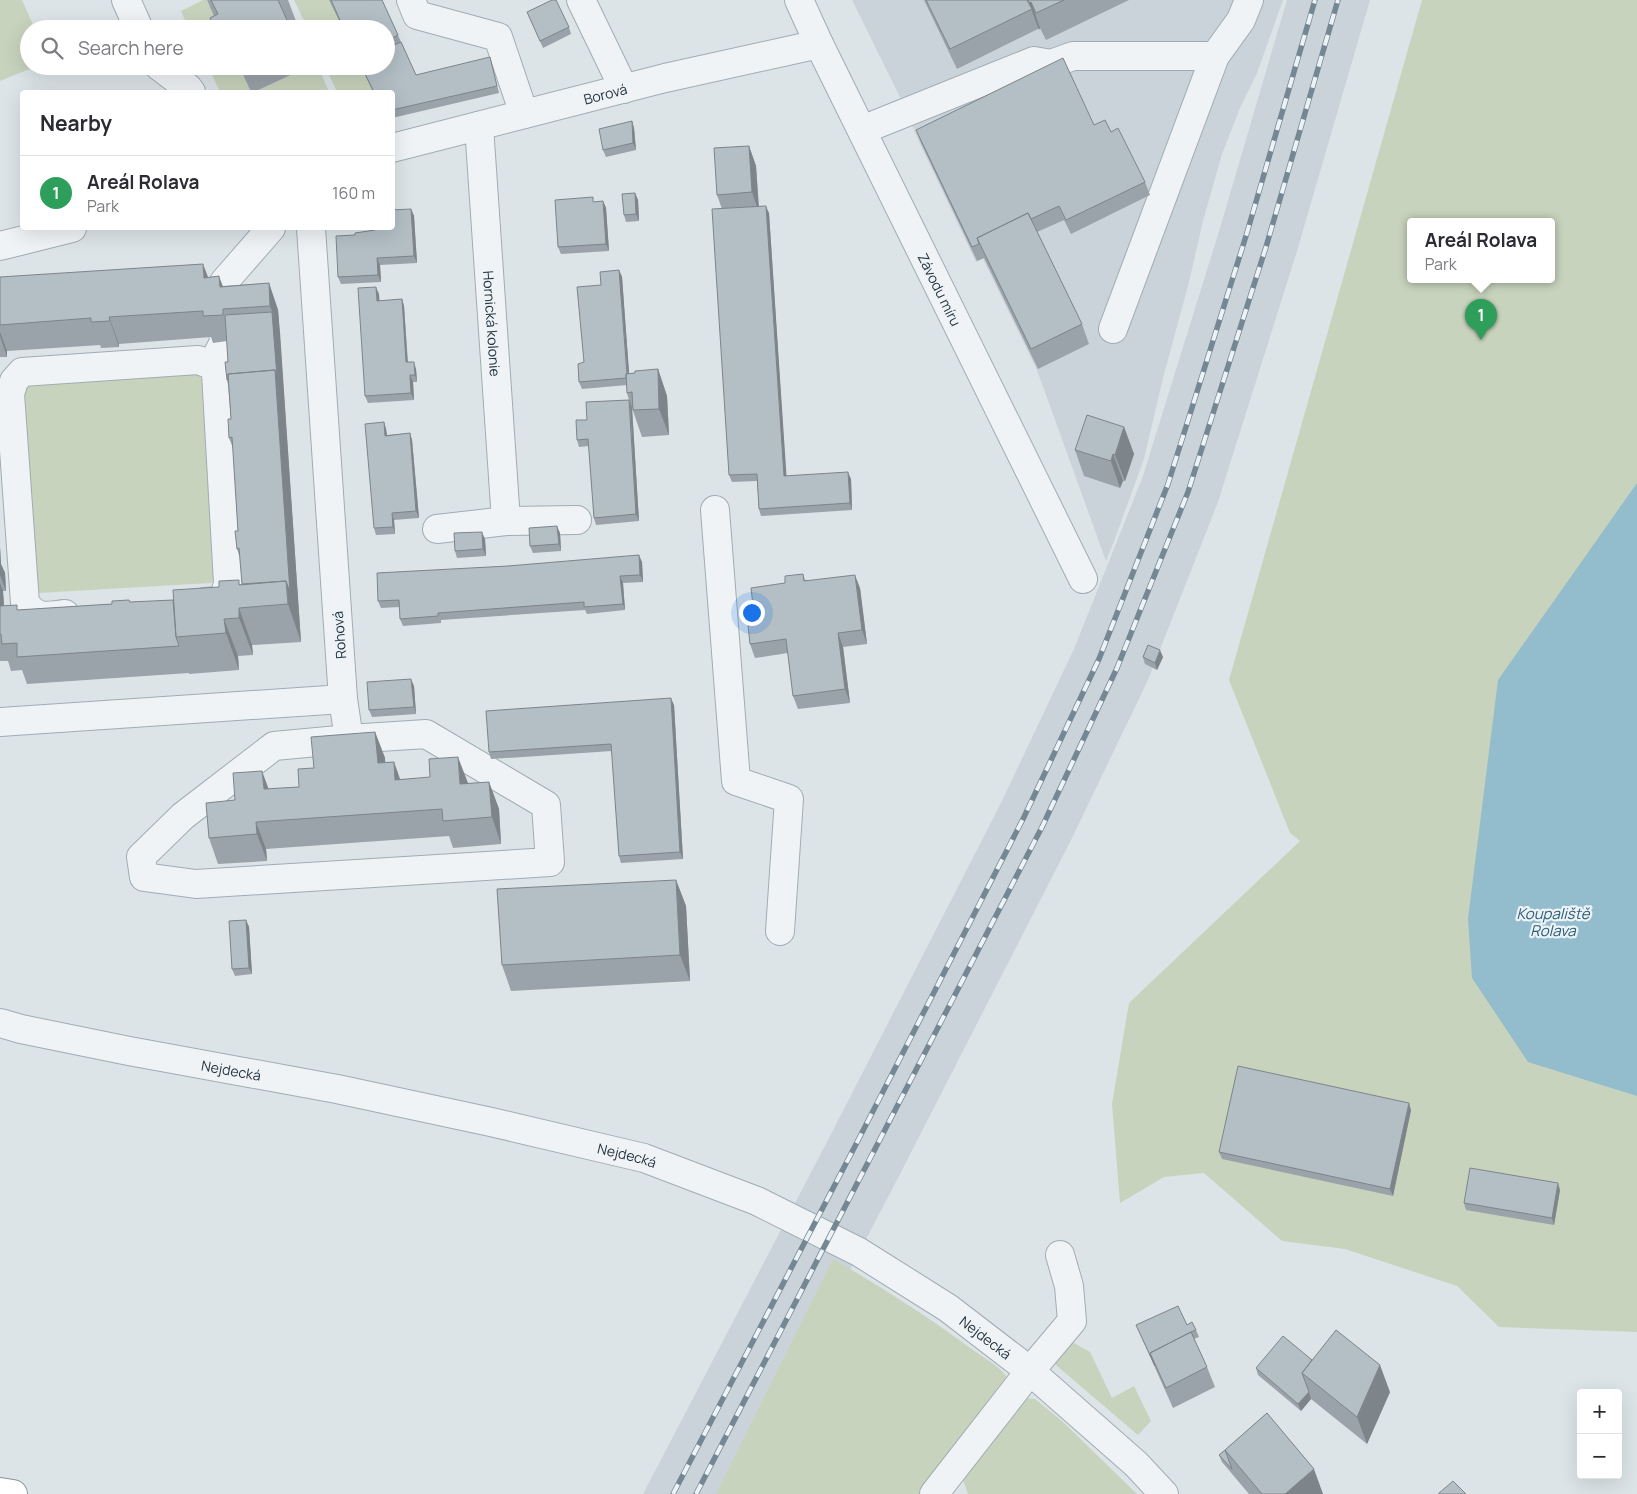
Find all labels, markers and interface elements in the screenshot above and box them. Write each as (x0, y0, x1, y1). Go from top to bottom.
search box (20, 20, 395, 75)
icon: search (38, 34, 66, 62)
text: Search here (78, 35, 184, 61)
street label: Borová (581, 79, 629, 108)
text: Nearby (40, 109, 112, 137)
text: Areál Rolava (87, 169, 200, 195)
text: 1 (52, 182, 60, 204)
text: 160 m (332, 182, 375, 204)
text: Park (87, 195, 119, 217)
popup (1407, 218, 1555, 283)
text: Areál Rolava (1425, 227, 1537, 253)
street label: Závodu míru (914, 250, 966, 329)
text: Park (1425, 253, 1457, 275)
street label: Hornická kolonie (479, 270, 506, 377)
pin: 1 (1465, 299, 1497, 340)
your location (739, 600, 765, 626)
street label: Rohová (328, 610, 350, 660)
water label: Koupaliště Rolava (1517, 903, 1591, 941)
street label: Nejdecká (200, 1055, 263, 1084)
street label: Nejdecká (596, 1138, 659, 1171)
street label: Nejdecká (956, 1311, 1016, 1363)
map controls (1577, 1389, 1622, 1479)
button: + (1577, 1389, 1622, 1434)
button: − (1577, 1434, 1622, 1479)

